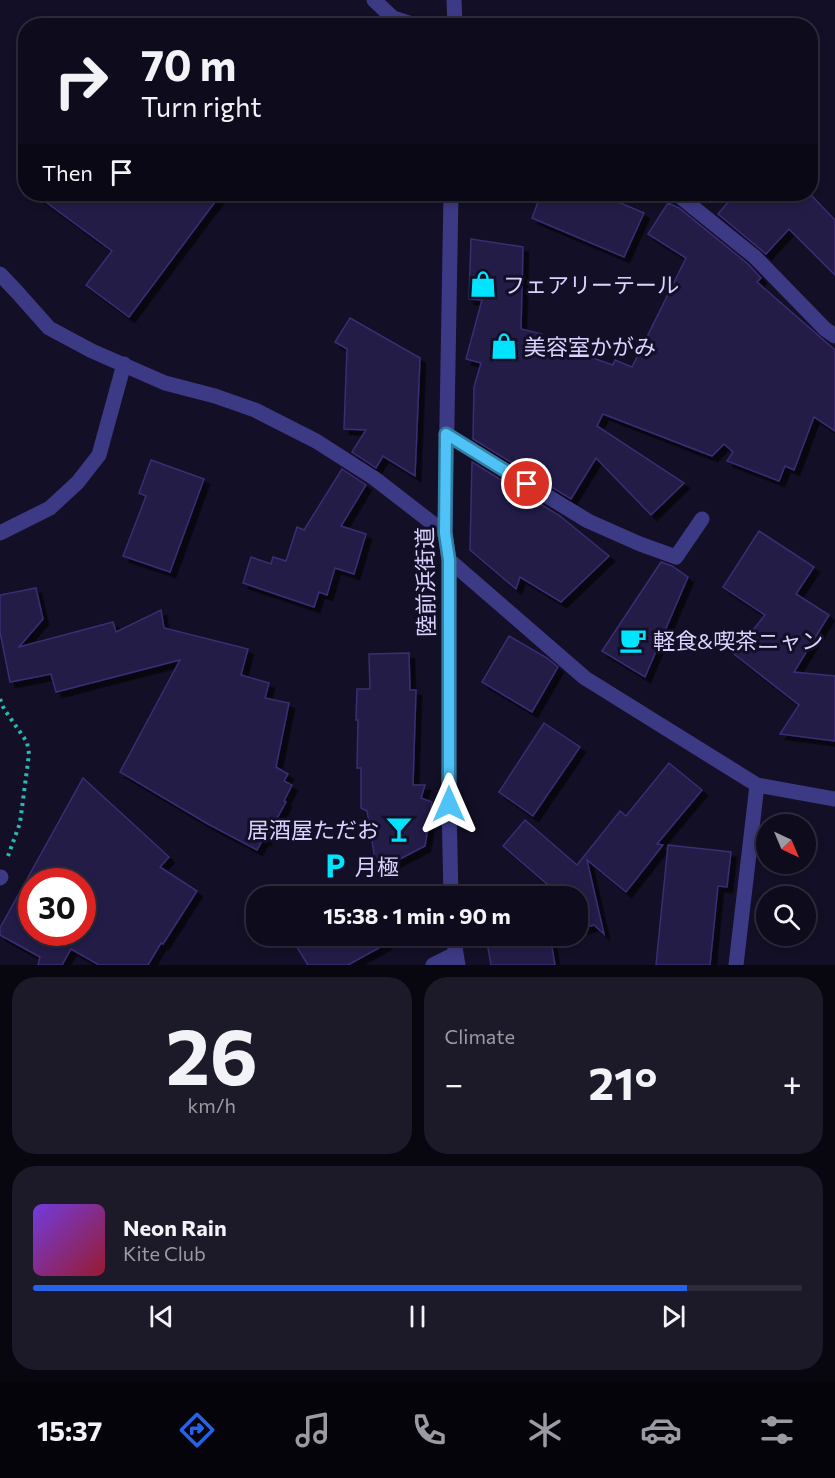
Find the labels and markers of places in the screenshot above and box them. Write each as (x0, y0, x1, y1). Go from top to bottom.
shop icon: フェアリーテール (468, 269, 498, 299)
place label: フェアリーテール (503, 271, 679, 298)
shop icon: 美容室かがみ (489, 331, 519, 361)
place label: 美容室かがみ (524, 333, 656, 360)
pin (501, 458, 552, 509)
cafe icon: 軽食&喫茶ニャン (618, 625, 648, 655)
place label: 軽食&喫茶ニャン (653, 627, 823, 654)
bar icon: 居酒屋ただお (384, 814, 414, 844)
place label: 居酒屋ただお (247, 816, 379, 843)
parking icon: 月極 (320, 851, 350, 881)
place label: 月極 (355, 853, 399, 880)

